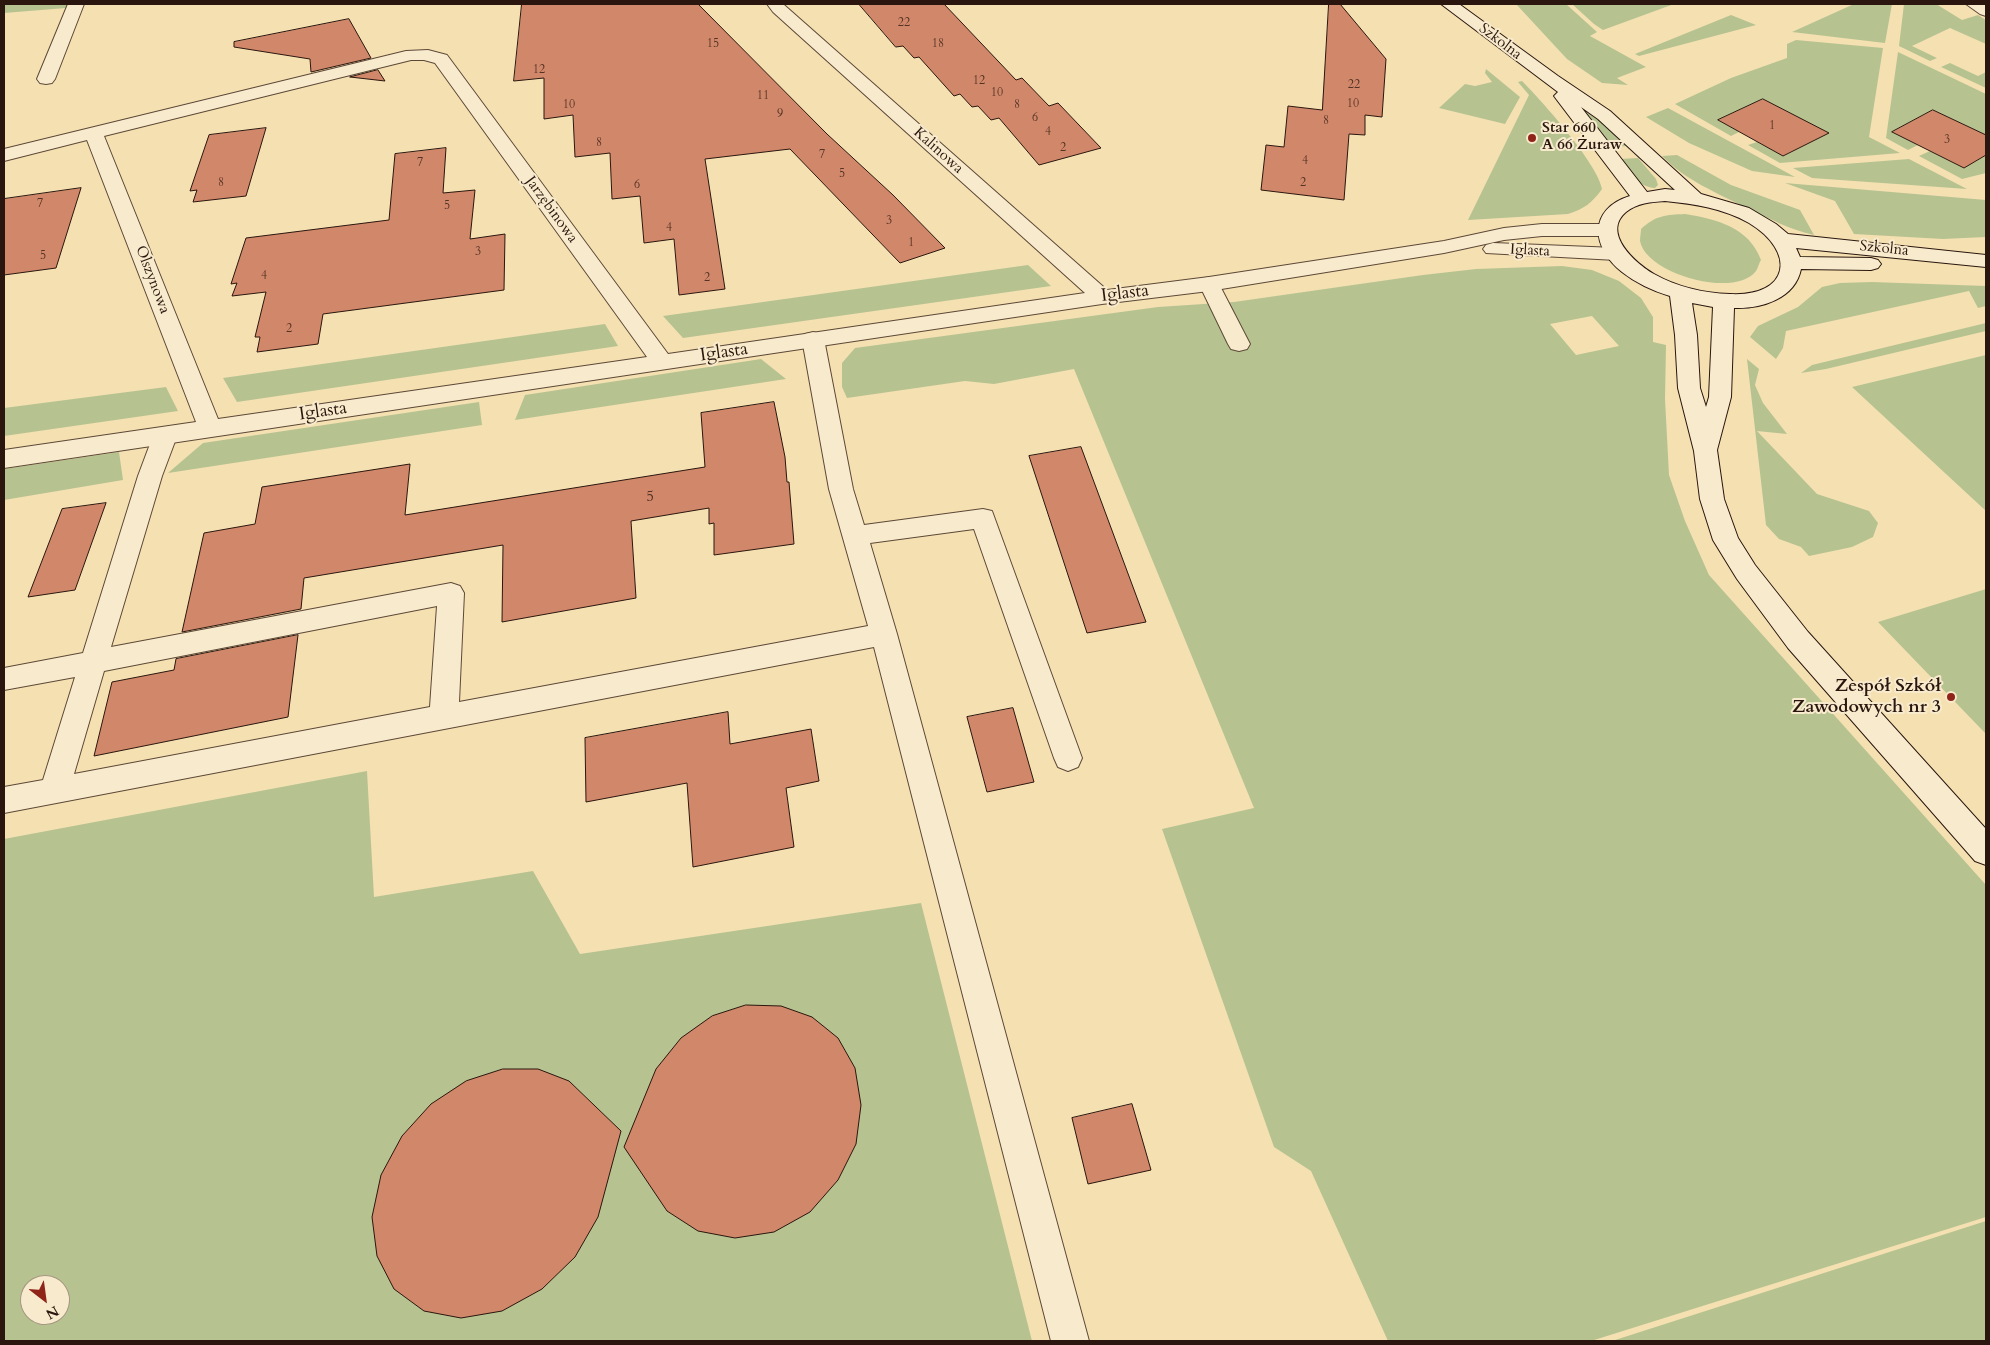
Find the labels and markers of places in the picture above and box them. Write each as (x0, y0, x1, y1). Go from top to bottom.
place label: Star 660 A 66 Żuraw (1542, 120, 1622, 155)
marker: Star 660 A 66 Żuraw (1526, 132, 1538, 144)
place label: Zespół Szkół Zawodowych nr 3 (1792, 676, 1941, 719)
marker: Zespół Szkół Zawodowych nr 3 (1945, 691, 1957, 703)

